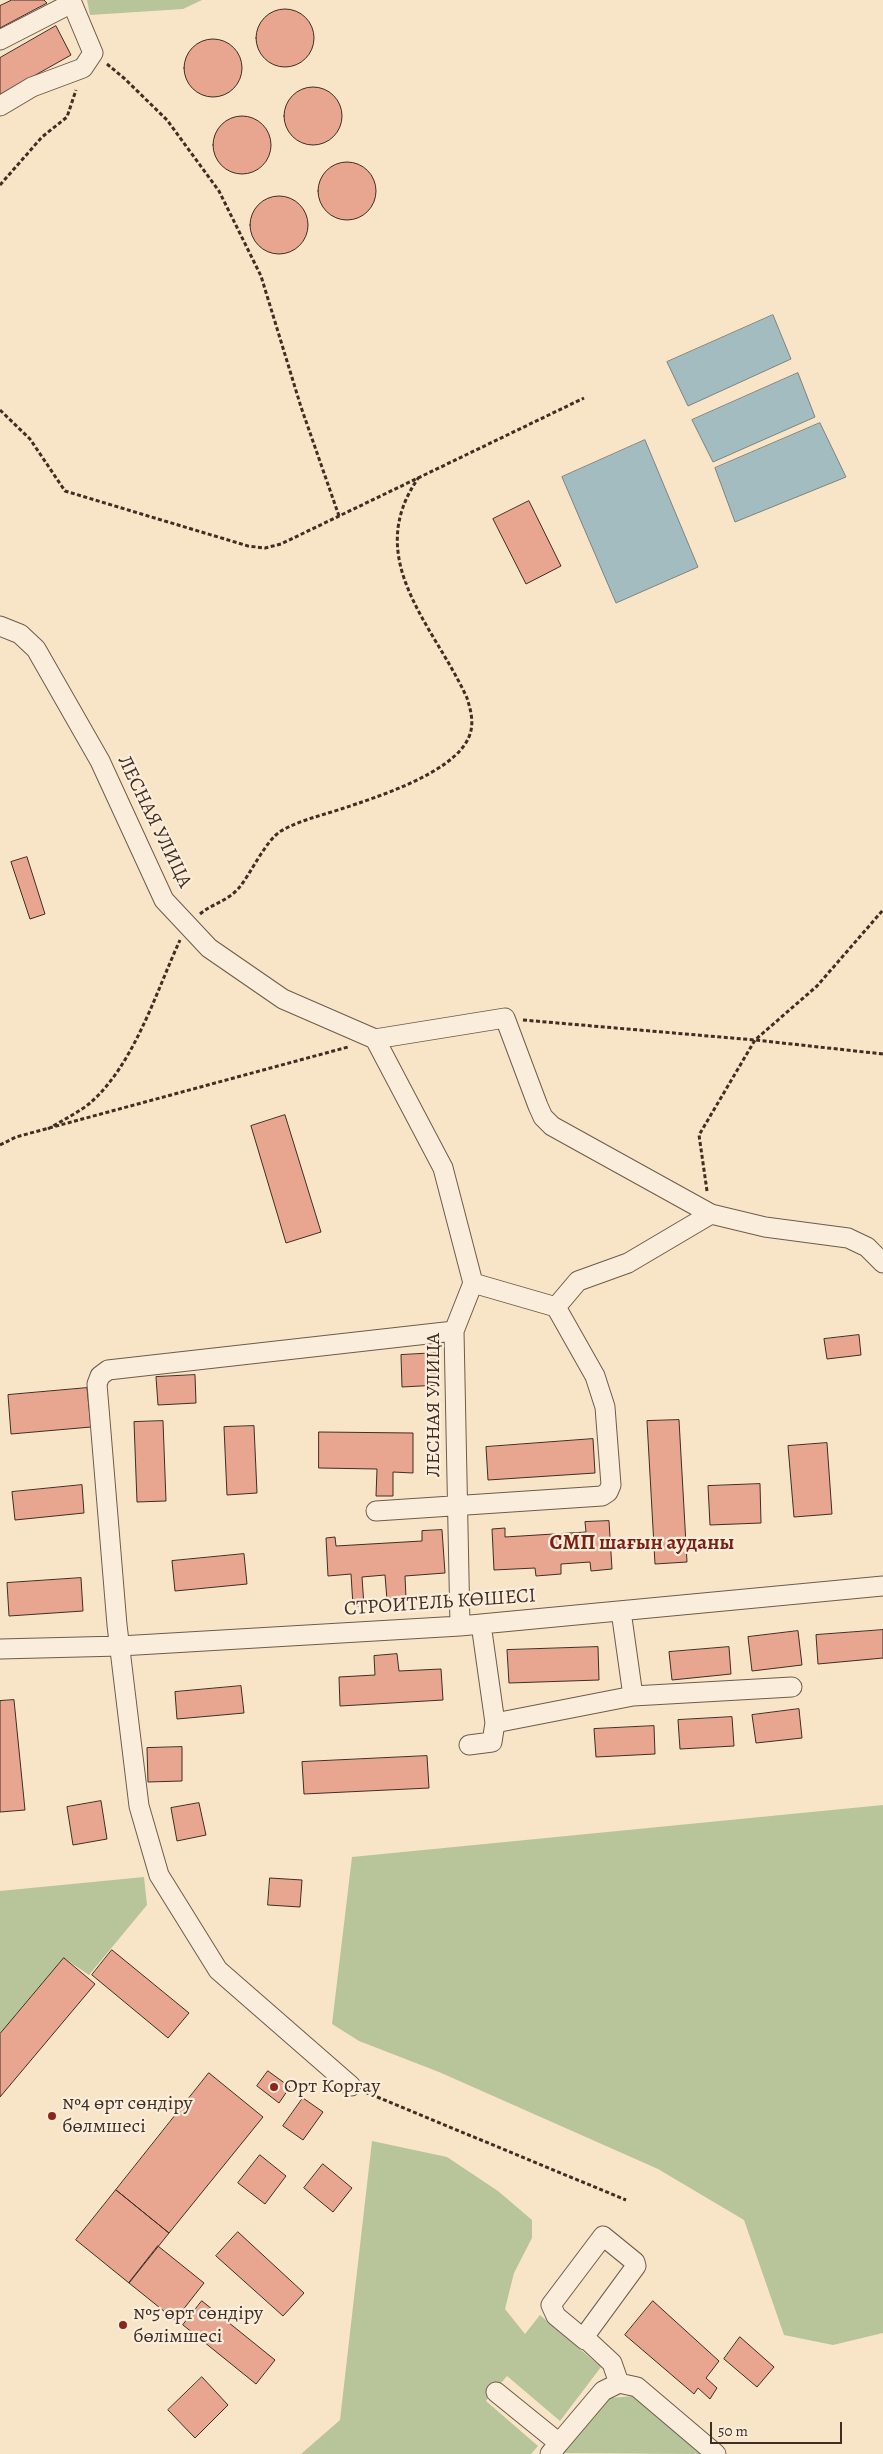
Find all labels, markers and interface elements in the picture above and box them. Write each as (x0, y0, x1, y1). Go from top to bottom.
street label: ЛЕСНАЯ УЛИЦА (112, 752, 196, 892)
street label: ЛЕСНАЯ УЛИЦА (422, 1333, 446, 1477)
district label: СМП шағын ауданы (550, 1531, 734, 1557)
street label: СТРОИТЕЛЬ КӨШЕСІ (343, 1584, 537, 1622)
place label: Орт Коргау (284, 2075, 380, 2099)
marker: Орт Коргау (268, 2081, 280, 2093)
place label: №4 өрт сөндіру бөлмшесі (62, 2092, 193, 2139)
marker: №4 өрт сөндіру бөлмшесі (46, 2110, 58, 2122)
place label: №5 өрт сөндіру бөлімшесі (133, 2302, 263, 2349)
marker: №5 өрт сөндіру бөлімшесі (117, 2319, 129, 2331)
scale bar (713, 2412, 846, 2444)
text: 50 m (718, 2421, 748, 2441)

